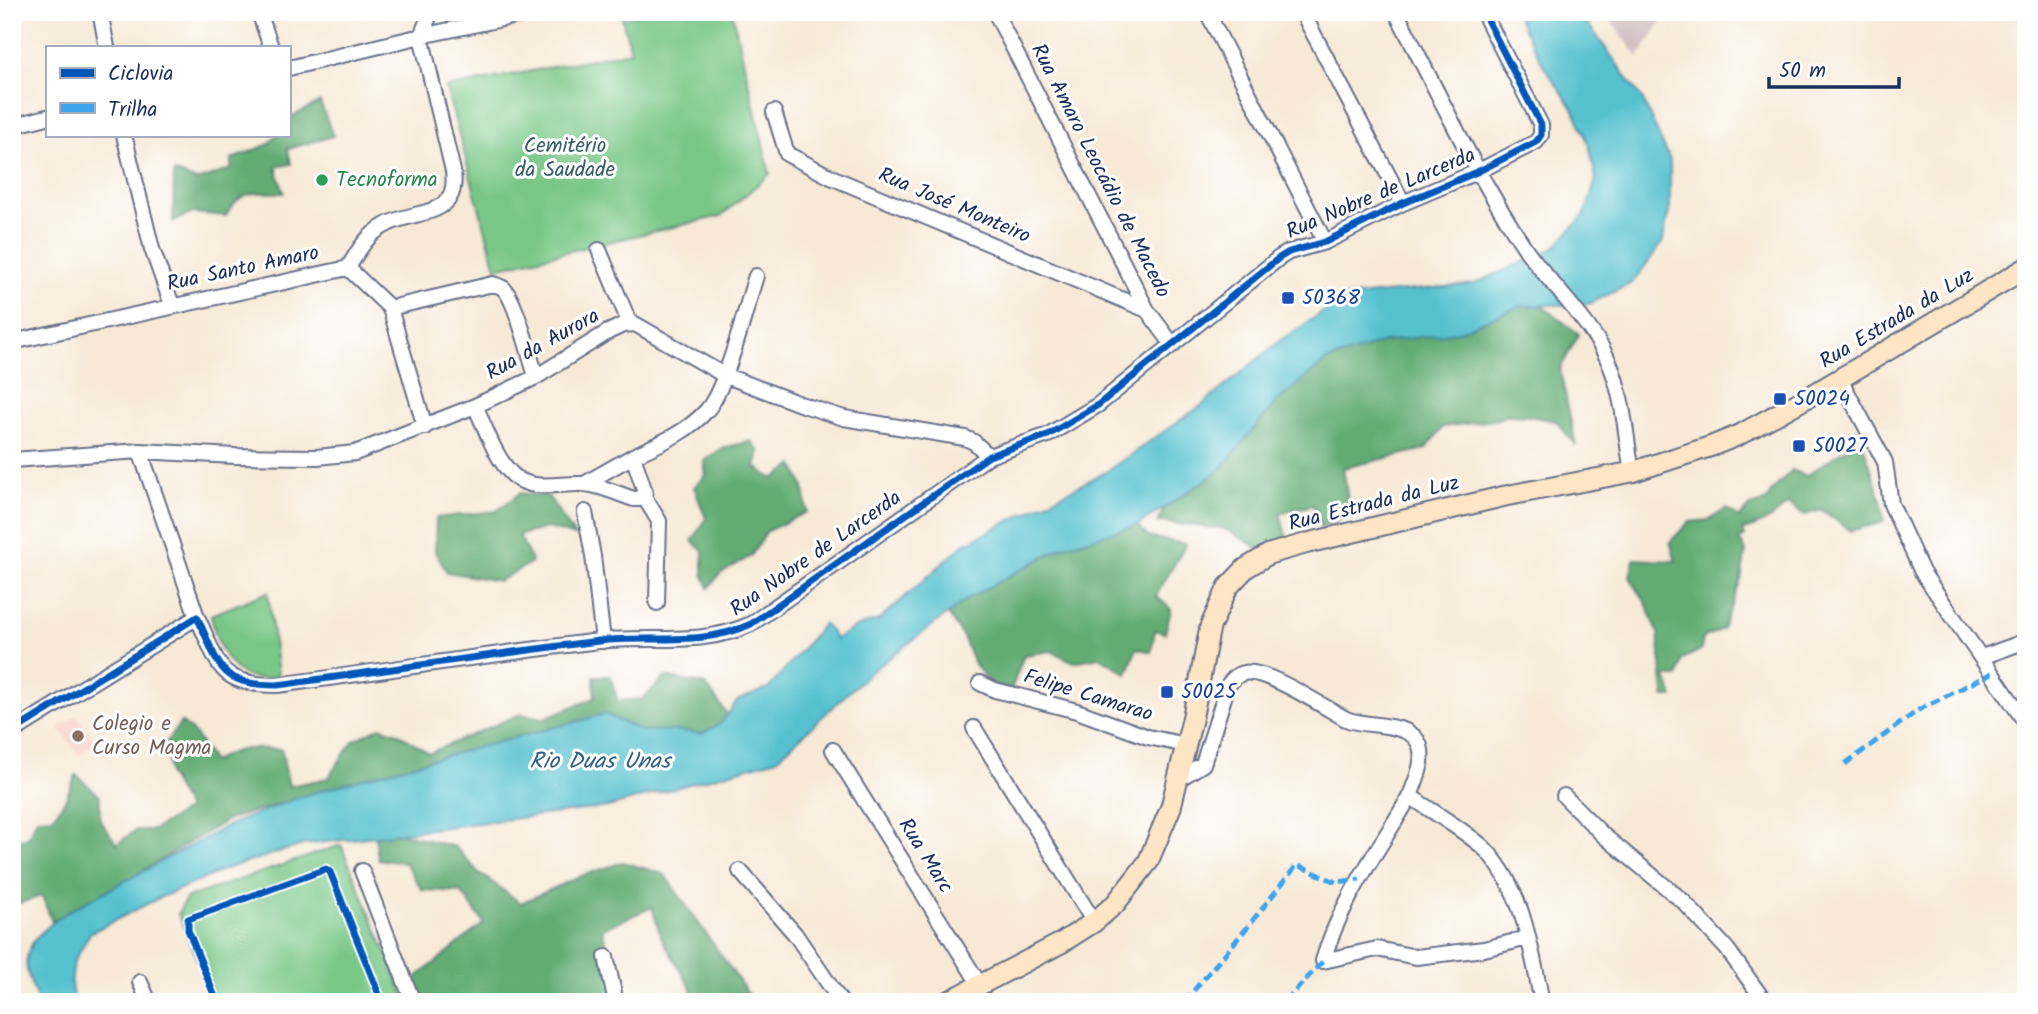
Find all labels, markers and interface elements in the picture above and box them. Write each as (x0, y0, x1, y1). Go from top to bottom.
street label: Rua Amaro Leocádio de Macedo (1021, 38, 1179, 304)
legend (46, 46, 290, 136)
scale bar (1769, 46, 1898, 90)
text: 50 m (1779, 55, 1826, 88)
text: Ciclovia (108, 58, 173, 91)
text: Trilha (108, 94, 157, 127)
park label: Cemitério da Saudade (515, 130, 616, 187)
street label: Rua Nobre de Larcerda (1281, 139, 1481, 249)
street label: Rua José Monteiro (873, 159, 1035, 253)
place label: Tecnoforma (336, 164, 438, 197)
marker: Tecnoforma (314, 172, 330, 188)
street label: Rua Santo Amaro (164, 237, 322, 301)
street label: Rua Estrada da Luz (1813, 260, 1981, 378)
place label: 50368 (1302, 282, 1360, 315)
marker: 50368 (1280, 290, 1296, 306)
street label: Rua da Aurora (480, 300, 606, 390)
place label: 50024 (1794, 383, 1850, 416)
marker: 50024 (1772, 391, 1788, 407)
place label: 50027 (1813, 430, 1868, 463)
marker: 50027 (1791, 438, 1807, 454)
street label: Rua Estrada da Luz (1285, 467, 1463, 541)
street label: Rua Nobre de Larcerda (723, 482, 909, 626)
street label: Felipe Camarao (1019, 661, 1157, 731)
place label: 50025 (1181, 676, 1238, 709)
marker: 50025 (1159, 684, 1175, 700)
place label: Colegio e Curso Magma (92, 708, 211, 765)
marker: Colegio e Curso Magma (70, 728, 86, 744)
water label: Rio Duas Unas (530, 744, 673, 780)
street label: Rua Marc (889, 812, 961, 900)

